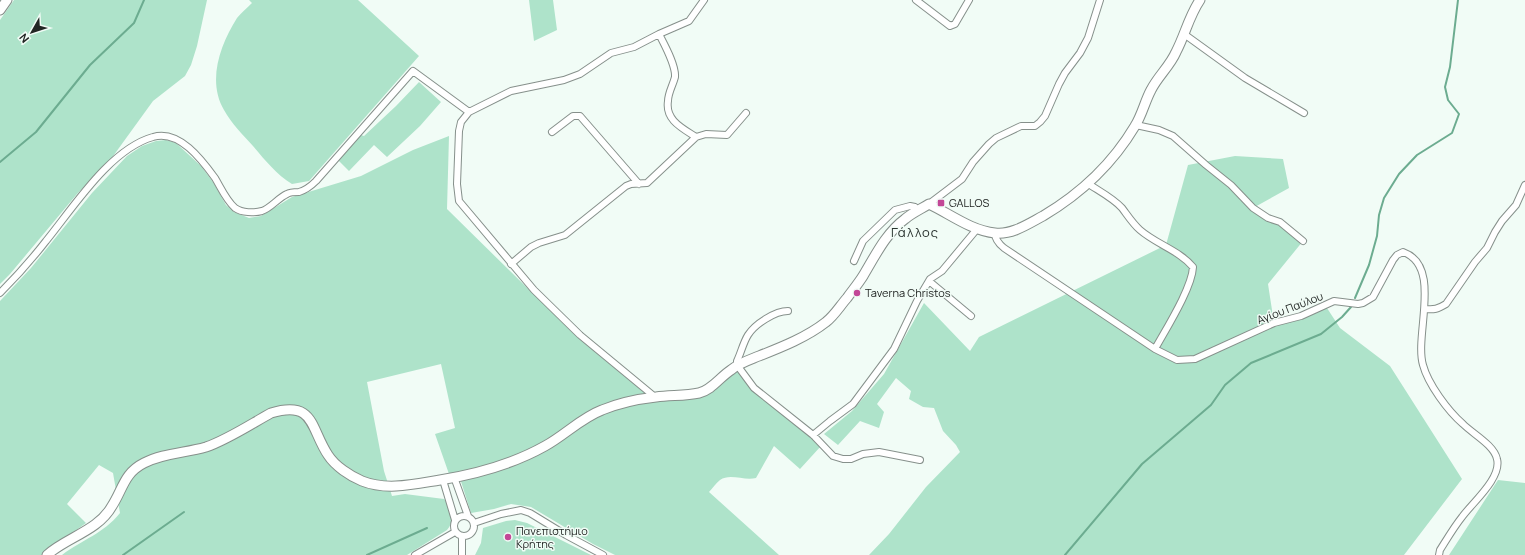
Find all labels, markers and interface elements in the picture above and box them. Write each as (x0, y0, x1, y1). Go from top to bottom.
north arrow (12, 12, 52, 52)
text: N (15, 31, 32, 46)
place label: GALLOS (949, 195, 989, 210)
marker: GALLOS (936, 198, 946, 208)
district label: Γάλλος (891, 223, 939, 241)
place label: Taverna Christos (865, 285, 951, 300)
marker: Taverna Christos (852, 288, 862, 298)
street label: Αγίου Παύλου (1255, 288, 1325, 327)
place label: Πανεπιστήμιο Κρήτης (516, 523, 588, 551)
marker: Πανεπιστήμιο Κρήτης (503, 532, 513, 542)

